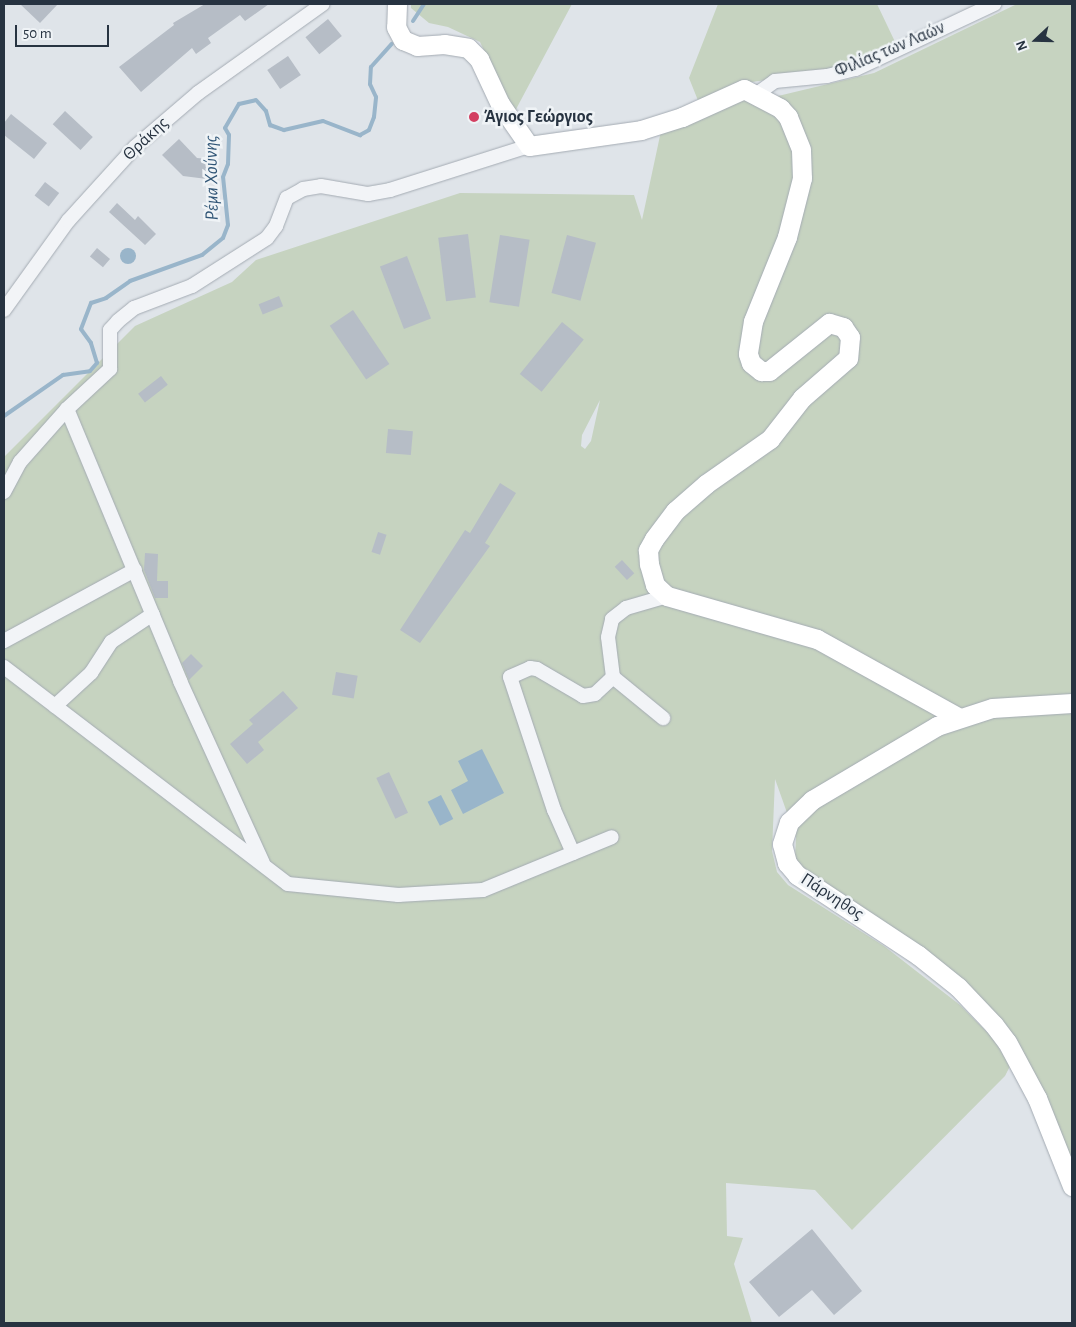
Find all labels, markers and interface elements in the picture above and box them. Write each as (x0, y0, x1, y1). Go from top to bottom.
scale bar (18, 15, 111, 47)
north arrow (1011, 15, 1061, 65)
street label: Φιλίας των Λαών (832, 17, 948, 83)
text: 50 m (23, 26, 52, 41)
text: N (1014, 38, 1030, 52)
place label: Άγιος Γεώργιος (484, 106, 593, 128)
marker: Άγιος Γεώργιος (468, 111, 480, 123)
street label: Θράκης (119, 113, 173, 165)
water label: Ρέμα Χούνης (200, 135, 224, 221)
street label: Πάρνηθος (796, 869, 868, 925)

